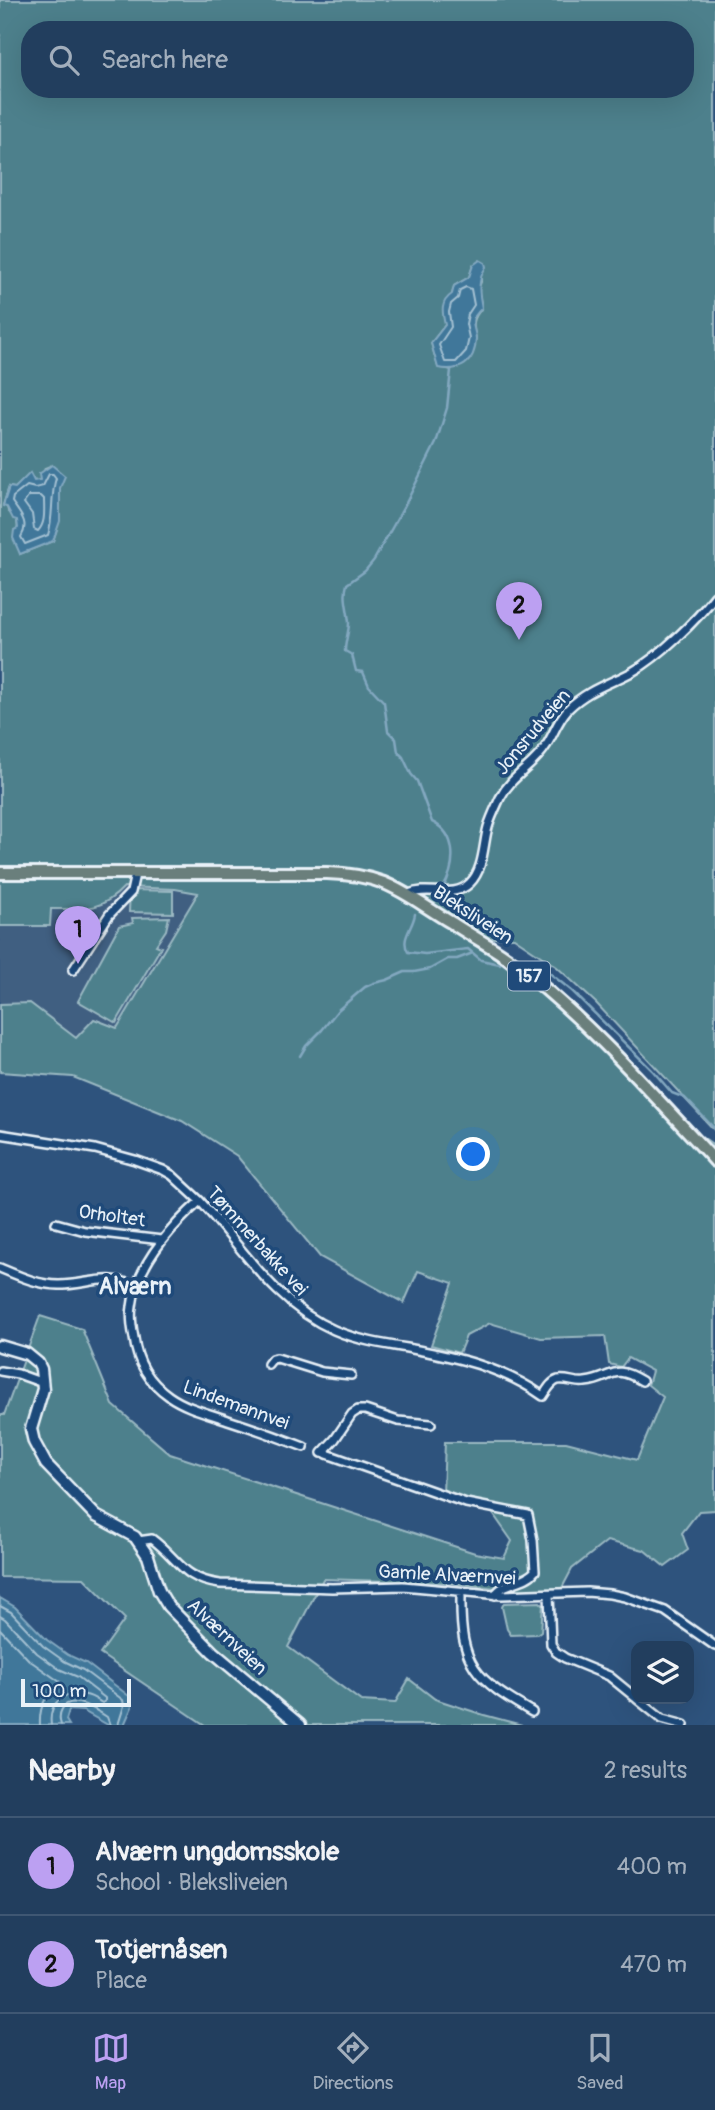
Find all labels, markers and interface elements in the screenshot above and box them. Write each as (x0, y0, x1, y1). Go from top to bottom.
search box (21, 21, 694, 98)
icon: search (45, 41, 83, 79)
text: Search here (101, 44, 228, 76)
pin: 2 (496, 582, 542, 640)
street label: Jonsrudveien (490, 684, 576, 780)
street label: Bleksliveien (428, 880, 518, 950)
pin: 1 (55, 906, 101, 964)
road number: 157 (508, 961, 550, 990)
your location (456, 1137, 490, 1171)
street label: Tømmerbakke vei (201, 1181, 313, 1301)
street label: Orholtet (77, 1199, 147, 1233)
district label: Alværn (99, 1272, 171, 1301)
street label: Lindemannvei (180, 1375, 292, 1435)
street label: Gamle Alværnvei (378, 1559, 516, 1591)
street label: Alværnveien (182, 1594, 272, 1680)
map controls (631, 1641, 694, 1704)
button: layers (631, 1641, 694, 1704)
scale bar (21, 1676, 131, 1708)
text: 100 m (32, 1679, 86, 1703)
text: Nearby (28, 1752, 115, 1789)
text: 2 results (604, 1756, 687, 1785)
text: Alværn ungdomsskole (95, 1836, 339, 1868)
text: 1 (47, 1852, 56, 1881)
text: 400 m (617, 1852, 687, 1881)
text: School · Bleksliveien (95, 1868, 288, 1897)
text: Totjernåsen (95, 1934, 228, 1966)
text: 2 (45, 1950, 57, 1979)
text: 470 m (620, 1950, 687, 1979)
text: Place (95, 1966, 147, 1995)
tab: Map (92, 2029, 130, 2095)
tab: Directions (313, 2029, 393, 2095)
tab: Saved (576, 2029, 623, 2095)

